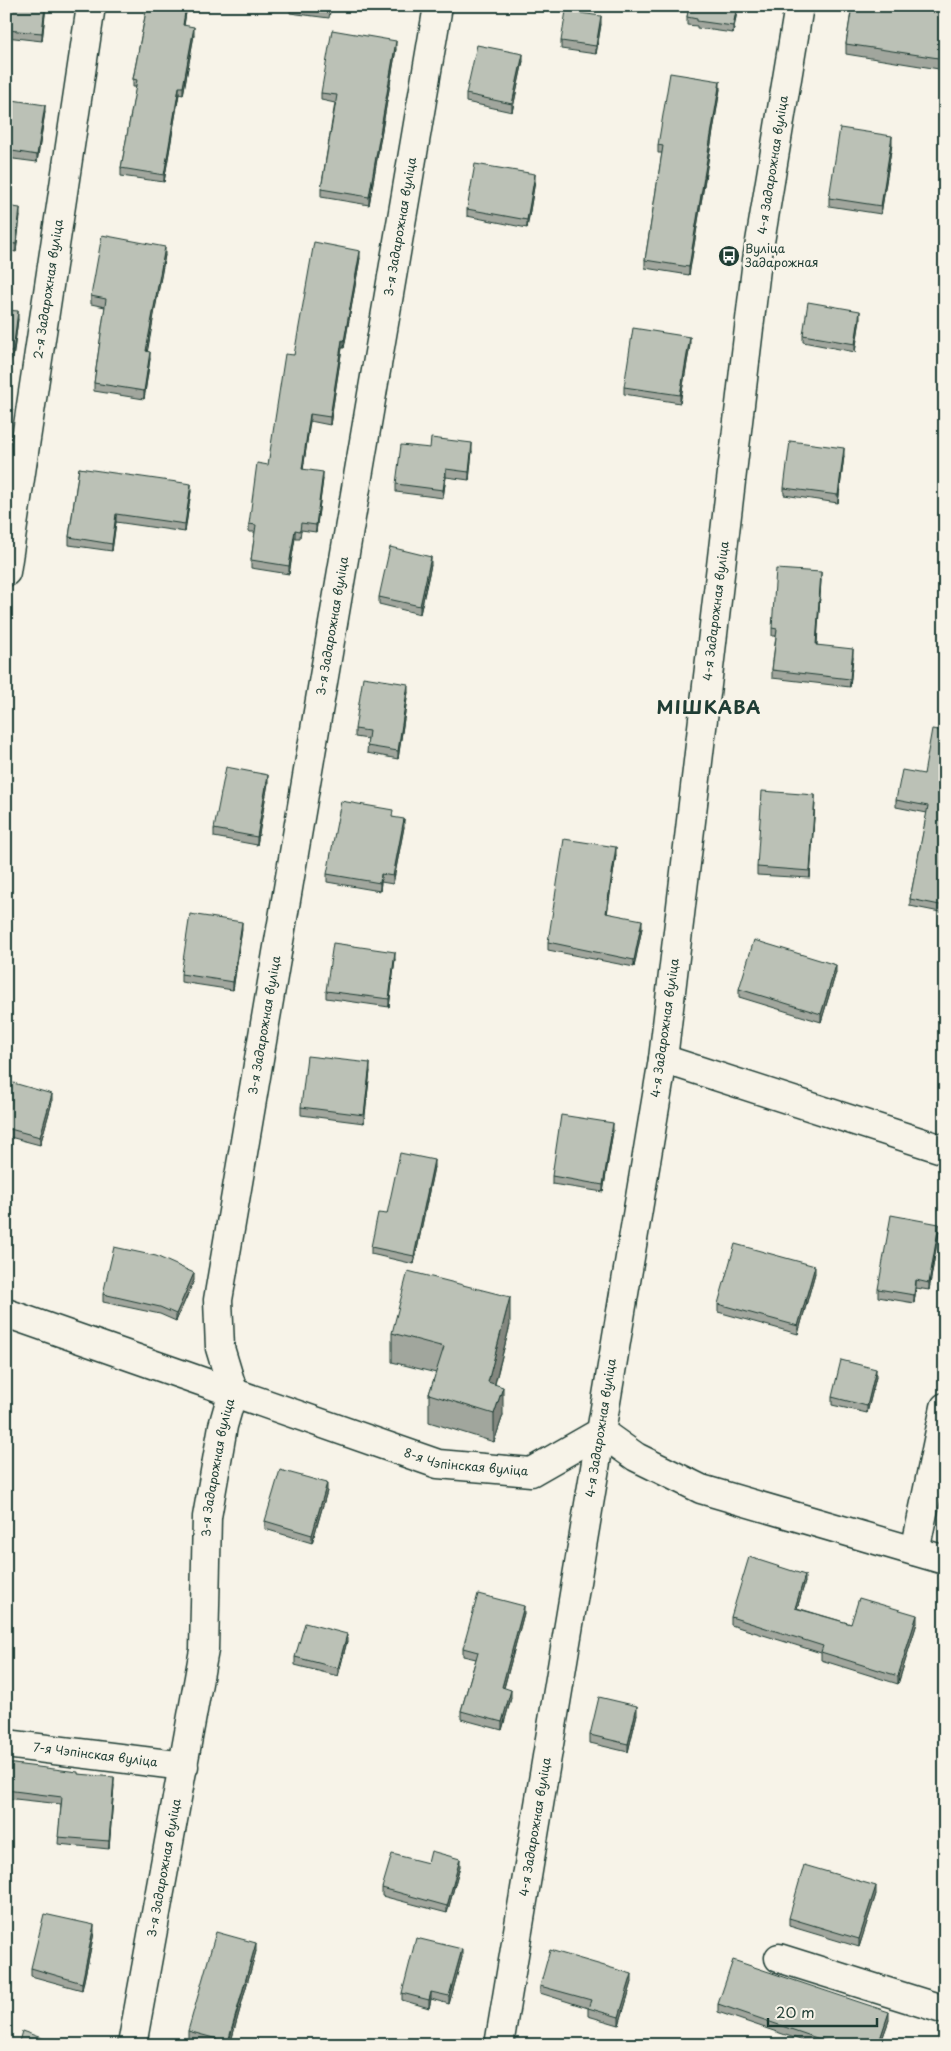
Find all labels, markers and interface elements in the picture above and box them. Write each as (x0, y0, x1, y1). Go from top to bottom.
street label: 4-я Задарожная вуліца (752, 93, 792, 236)
street label: 3-я Задарожная вуліца (379, 155, 420, 297)
street label: 2-я Задарожная вуліца (28, 217, 67, 360)
place label: Вуліца Задарожная (745, 239, 818, 271)
bus stop icon: Вуліца Задарожная (717, 244, 741, 268)
street label: 4-я Задарожная вуліца (698, 539, 733, 682)
street label: 3-я Задарожная вуліца (311, 554, 352, 697)
district label: МІШКАВА (657, 693, 761, 720)
street label: 3-я Задарожная вуліца (243, 954, 284, 1096)
street label: 4-я Задарожная вуліца (645, 956, 683, 1099)
street label: 4-я Задарожная вуліца (580, 1356, 620, 1499)
street label: 3-я Задарожная вуліца (197, 1395, 239, 1537)
street label: 8-я Чэпінская вуліца (402, 1443, 530, 1480)
street label: 7-я Чэпінская вуліца (32, 1737, 159, 1771)
street label: 4-я Задарожная вуліца (514, 1755, 555, 1898)
street label: 3-я Задарожная вуліца (142, 1796, 185, 1939)
scale bar (768, 1996, 877, 2028)
text: 20 m (776, 2000, 815, 2023)

